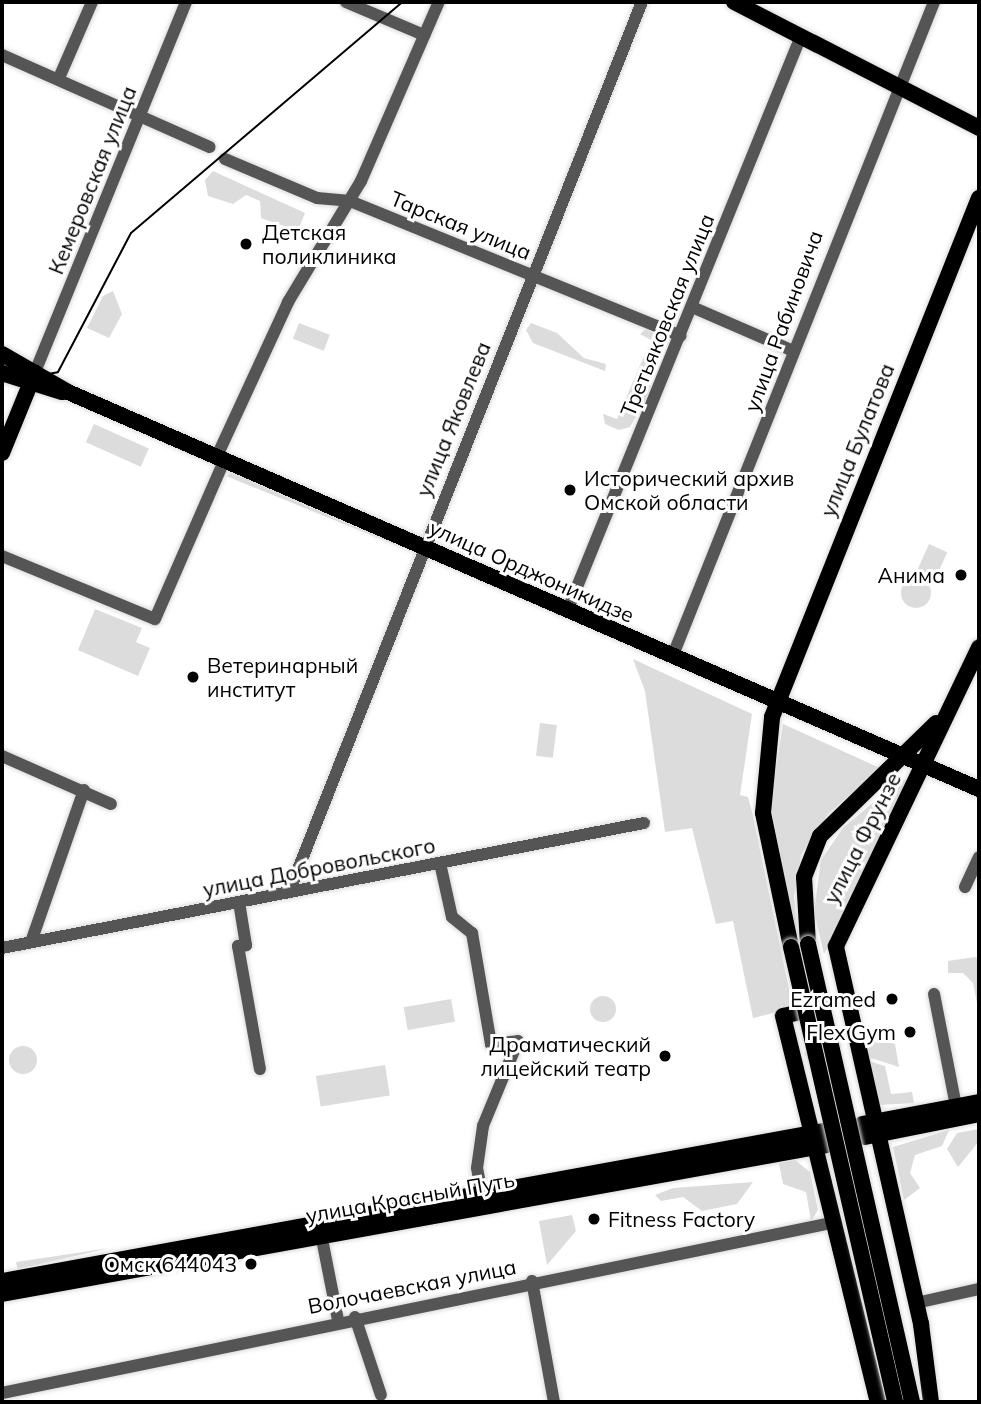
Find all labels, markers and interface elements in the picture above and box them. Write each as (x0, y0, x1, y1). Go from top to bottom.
street label: Кемеровская улица (43, 82, 141, 278)
street label: Тарская улица (387, 185, 535, 265)
street label: Третьяковская улица (615, 210, 719, 420)
place label: Детская поликлиника (262, 219, 397, 269)
street label: улица Рабиновича (738, 227, 828, 415)
marker: Детская поликлиника (236, 234, 256, 254)
street label: улица Яковлева (410, 338, 496, 500)
street label: улица Булатова (815, 360, 899, 520)
place label: Исторический архив Омской области (584, 465, 794, 515)
marker: Исторический архив Омской области (562, 482, 578, 498)
street label: улица Орджоникидзе (426, 514, 638, 628)
place label: Анима (878, 562, 945, 588)
marker: Анима (951, 565, 971, 585)
place label: Ветеринарный институт (207, 652, 358, 702)
marker: Ветеринарный институт (185, 669, 201, 685)
street label: улица Фрунзе (818, 768, 906, 908)
street label: улица Добровольского (201, 832, 437, 902)
place label: Ezramed (790, 986, 876, 1012)
marker: Ezramed (882, 989, 902, 1009)
place label: Flex Gym (806, 1019, 896, 1045)
marker: Flex Gym (902, 1024, 918, 1040)
place label: Драматический лицейский театр (481, 1031, 651, 1081)
marker: Драматический лицейский театр (657, 1048, 673, 1064)
street label: улица Красный Путь (304, 1166, 516, 1228)
place label: Fitness Factory (608, 1206, 755, 1232)
marker: Fitness Factory (586, 1211, 602, 1227)
place label: Омск 644043 (104, 1251, 237, 1277)
street label: Волочаевская улица (306, 1253, 518, 1319)
marker: Омск 644043 (243, 1256, 259, 1272)

